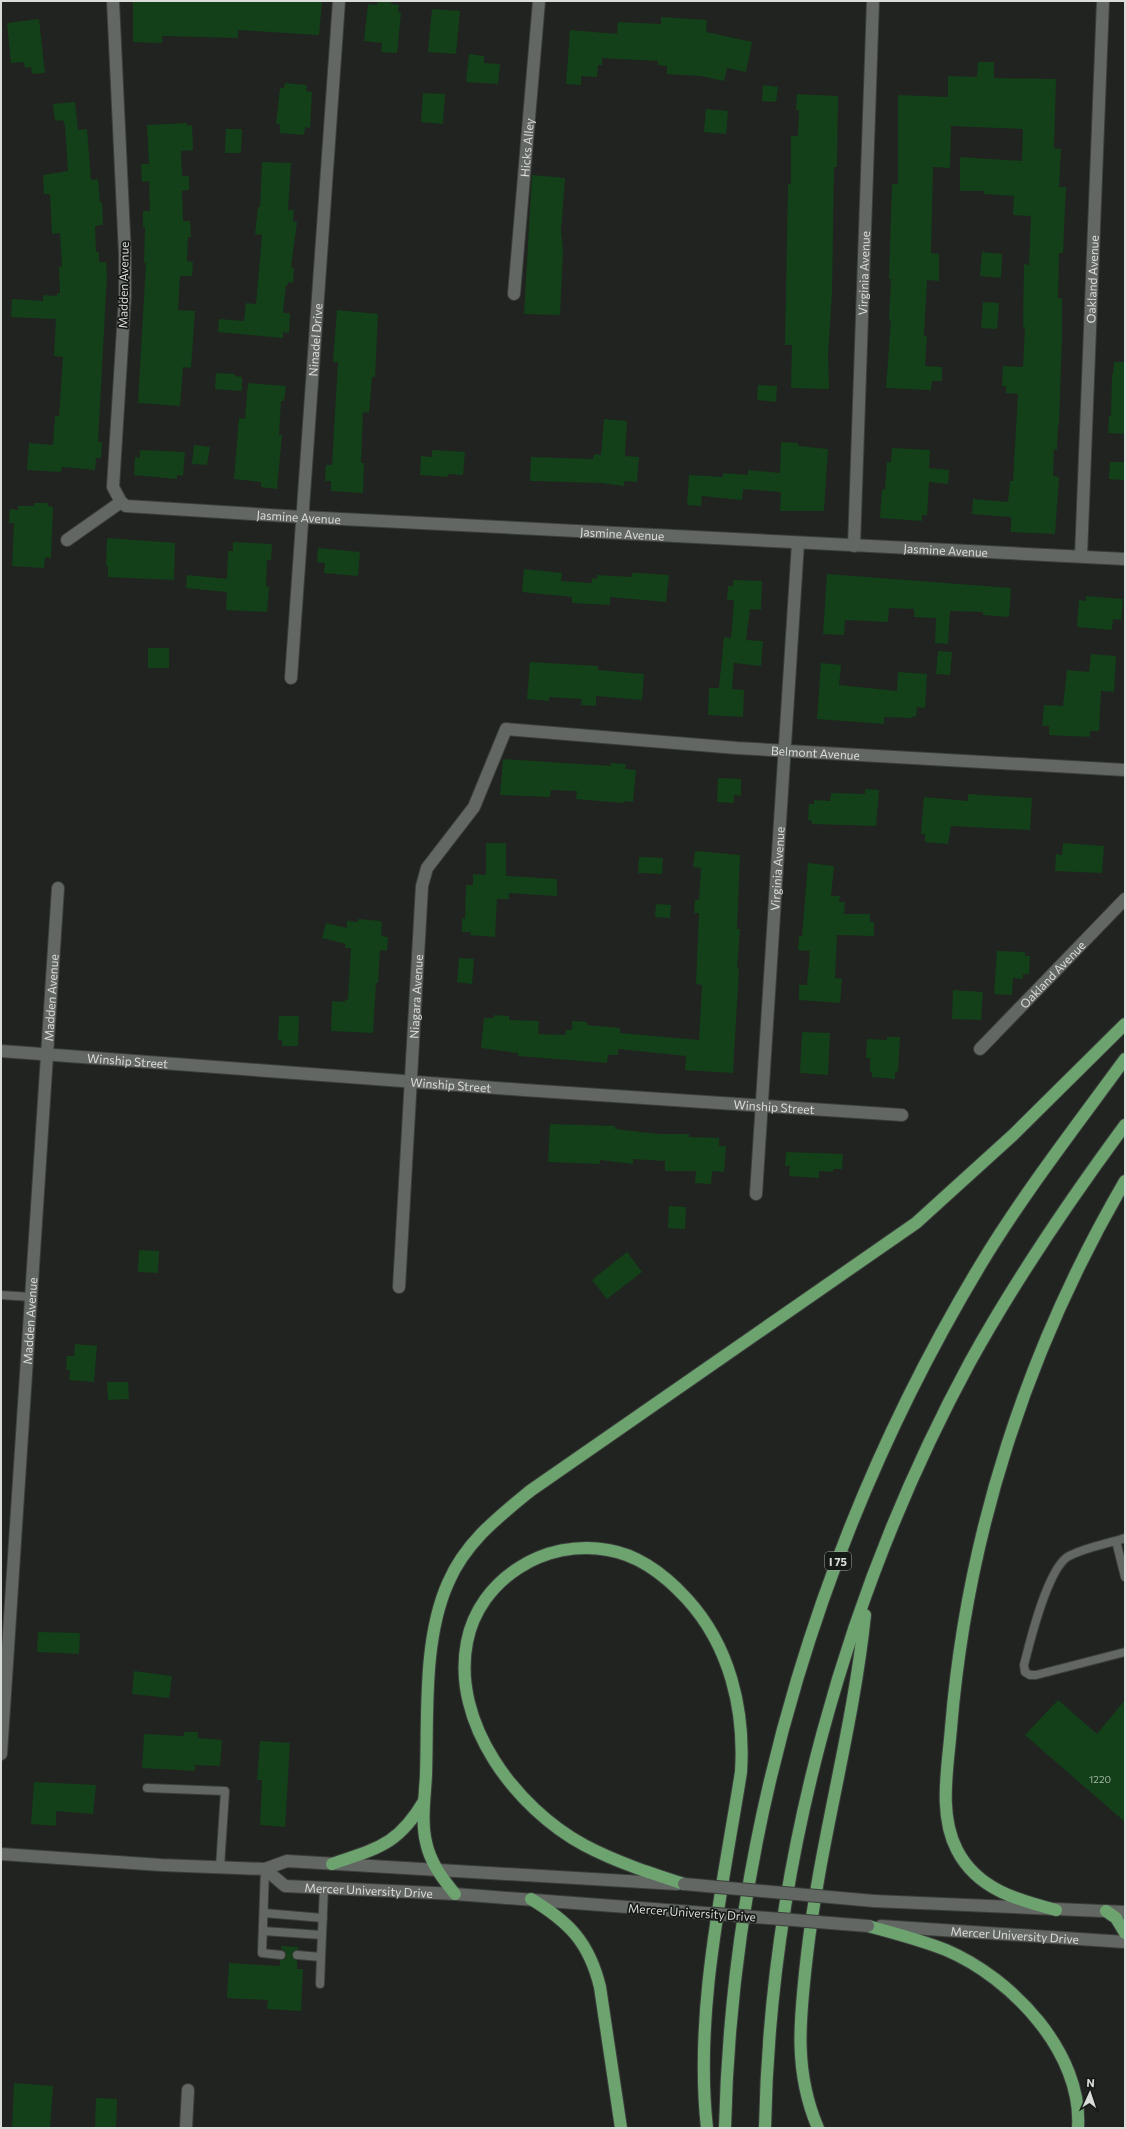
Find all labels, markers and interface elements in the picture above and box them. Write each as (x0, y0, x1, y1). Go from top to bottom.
street label: Hicks Alley (517, 117, 536, 178)
street label: Virginia Avenue (855, 231, 872, 316)
street label: Oakland Avenue (1083, 235, 1101, 324)
street label: Madden Avenue (115, 241, 131, 329)
street label: Ninadel Drive (305, 303, 325, 377)
street label: Jasmine Avenue (256, 507, 341, 526)
street label: Jasmine Avenue (580, 524, 665, 542)
street label: Jasmine Avenue (903, 541, 988, 559)
street label: Belmont Avenue (771, 743, 860, 762)
street label: Virginia Avenue (767, 826, 787, 911)
street label: Oakland Avenue (1017, 938, 1088, 1011)
street label: Madden Avenue (41, 954, 61, 1042)
street label: Niagara Avenue (406, 954, 425, 1039)
street label: Winship Street (87, 1050, 169, 1070)
street label: Winship Street (410, 1075, 492, 1095)
street label: Winship Street (733, 1097, 815, 1116)
street label: Madden Avenue (20, 1277, 39, 1365)
road number: I 75 (825, 1552, 851, 1570)
house number: 1220 (1089, 1773, 1111, 1785)
street label: Mercer University Drive (304, 1880, 433, 1900)
street label: Mercer University Drive (628, 1901, 756, 1923)
street label: Mercer University Drive (950, 1924, 1079, 1946)
north arrow (1070, 2073, 1110, 2113)
text: N (1086, 2076, 1095, 2089)

